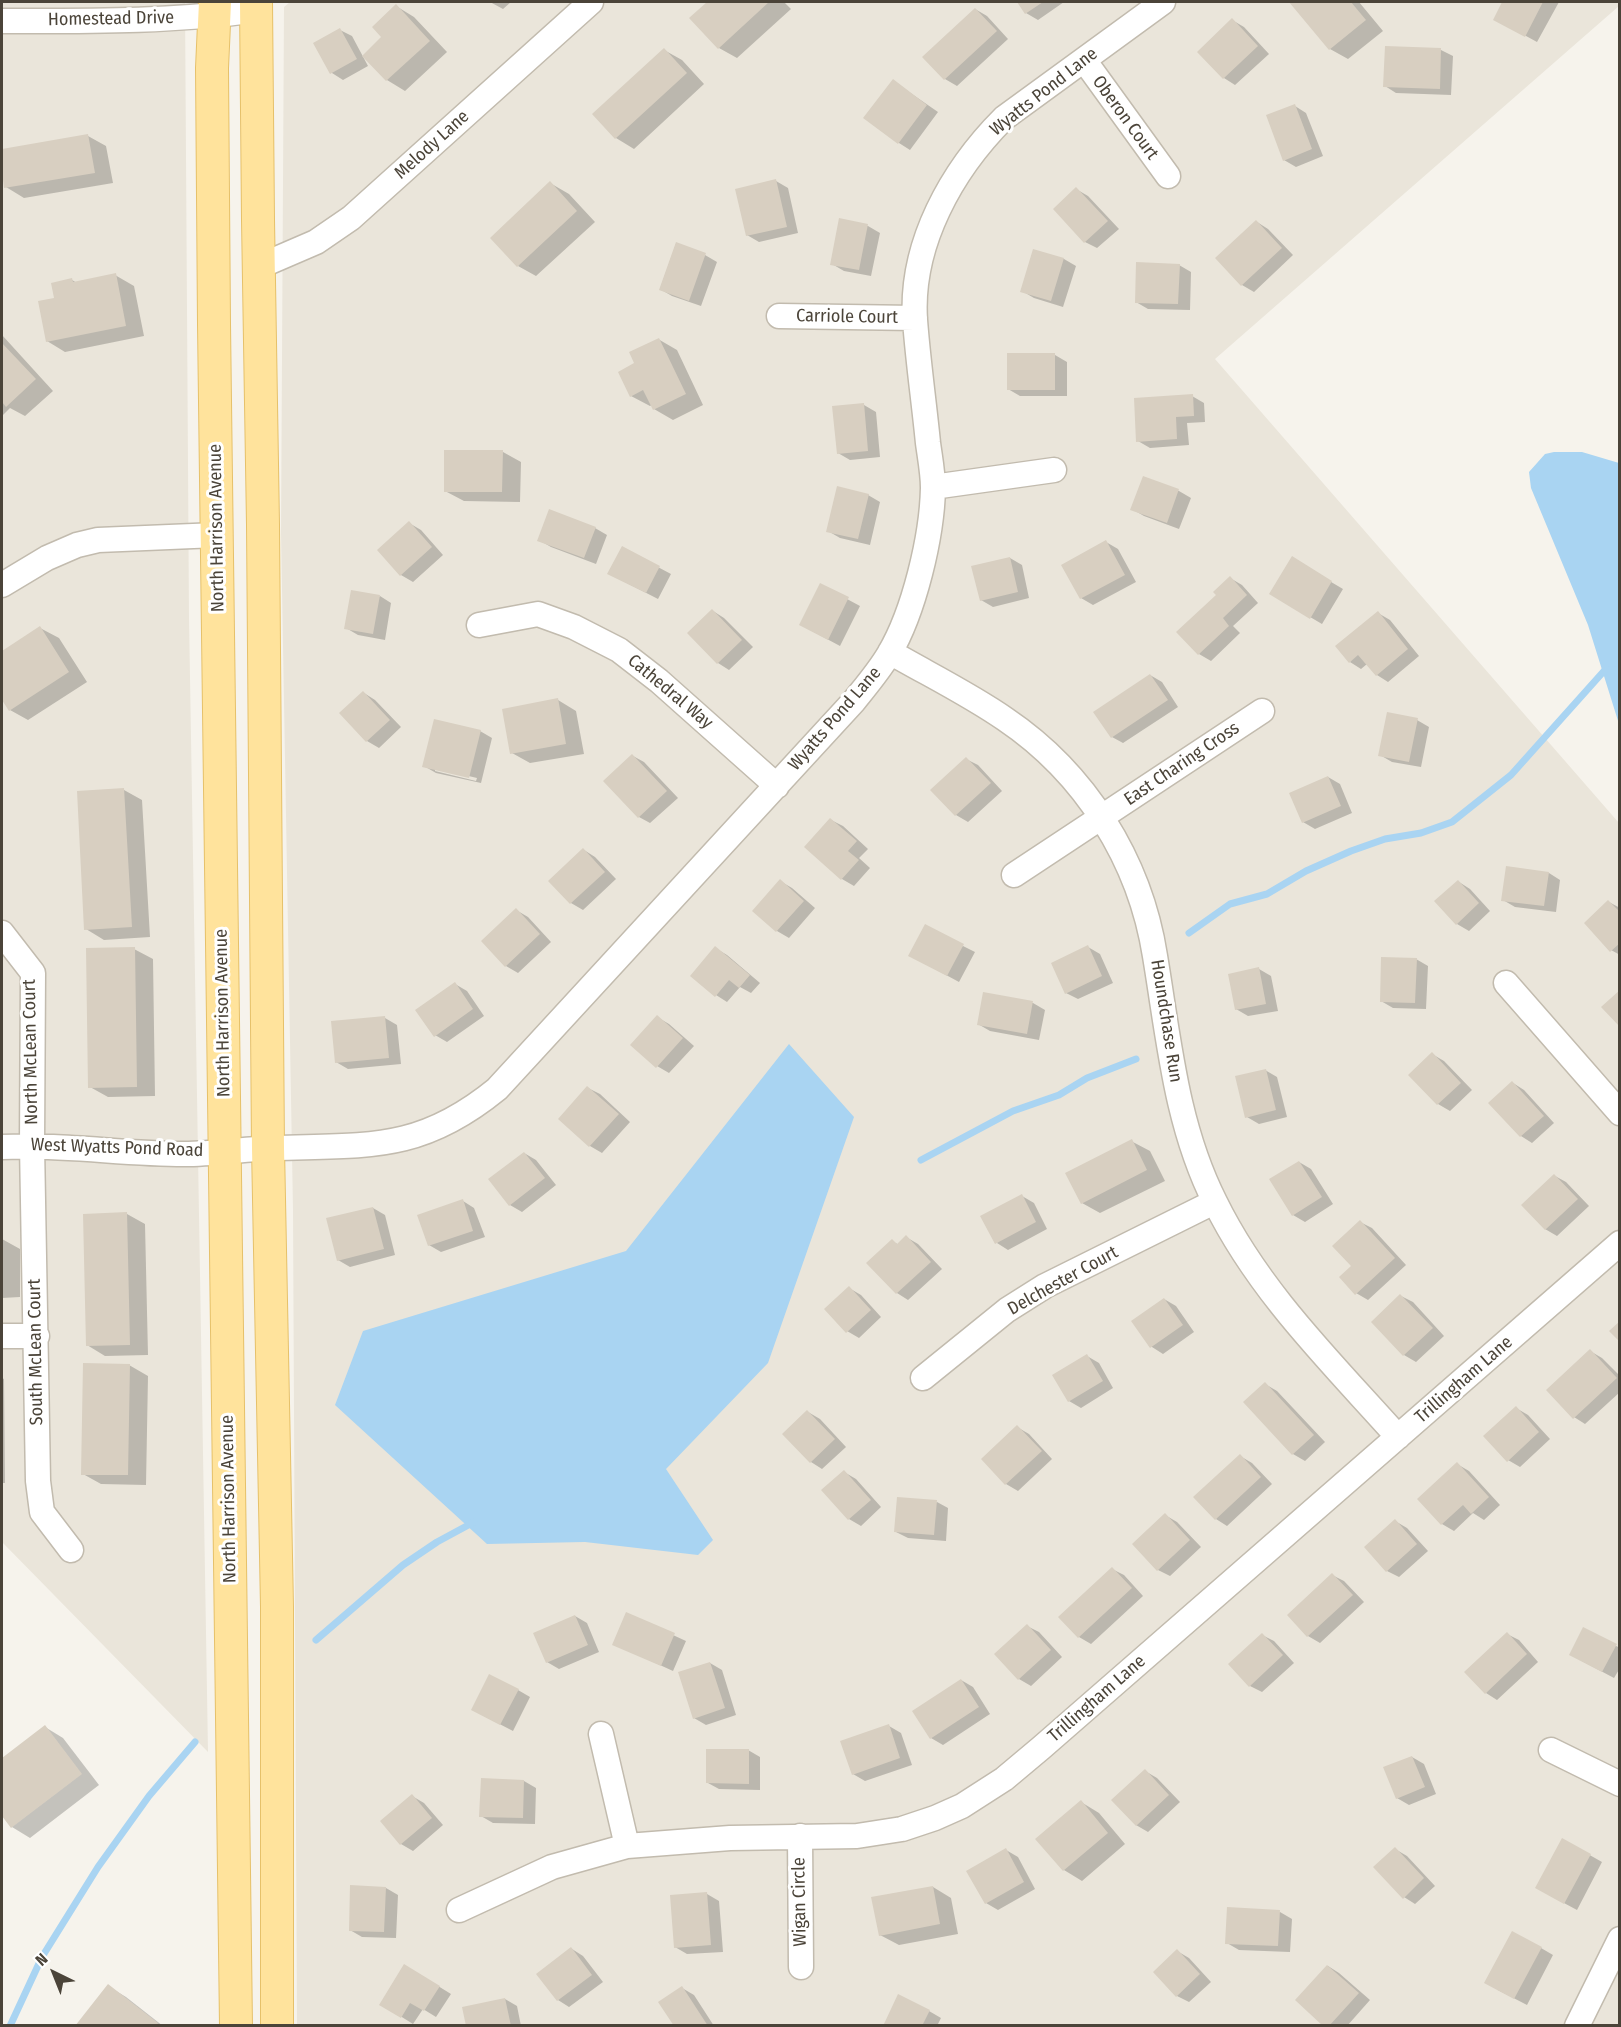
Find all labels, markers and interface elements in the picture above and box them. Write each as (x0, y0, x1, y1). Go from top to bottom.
street label: Homestead Drive (48, 7, 174, 31)
street label: Wyatts Pond Lane (986, 43, 1102, 141)
street label: Oberon Court (1087, 72, 1163, 164)
street label: Melody Lane (390, 106, 474, 184)
street label: Carriole Court (796, 305, 898, 329)
street label: North Harrison Avenue (205, 444, 229, 612)
street label: Cathedral Way (623, 650, 717, 734)
street label: Wyatts Pond Lane (784, 663, 886, 775)
street label: East Charing Cross (1120, 717, 1244, 811)
street label: North Harrison Avenue (211, 929, 235, 1097)
street label: Houndchase Run (1146, 958, 1186, 1084)
street label: North McLean Court (19, 979, 43, 1125)
street label: West Wyatts Pond Road (30, 1134, 204, 1162)
street label: Delchester Court (1004, 1242, 1122, 1320)
street label: South McLean Court (24, 1279, 48, 1425)
street label: Trillingham Lane (1411, 1332, 1517, 1428)
street label: North Harrison Avenue (217, 1415, 241, 1583)
street label: Trillingham Lane (1044, 1651, 1150, 1747)
street label: Wigan Circle (788, 1857, 812, 1947)
north arrow (24, 1943, 84, 2003)
text: N (31, 1949, 51, 1970)

